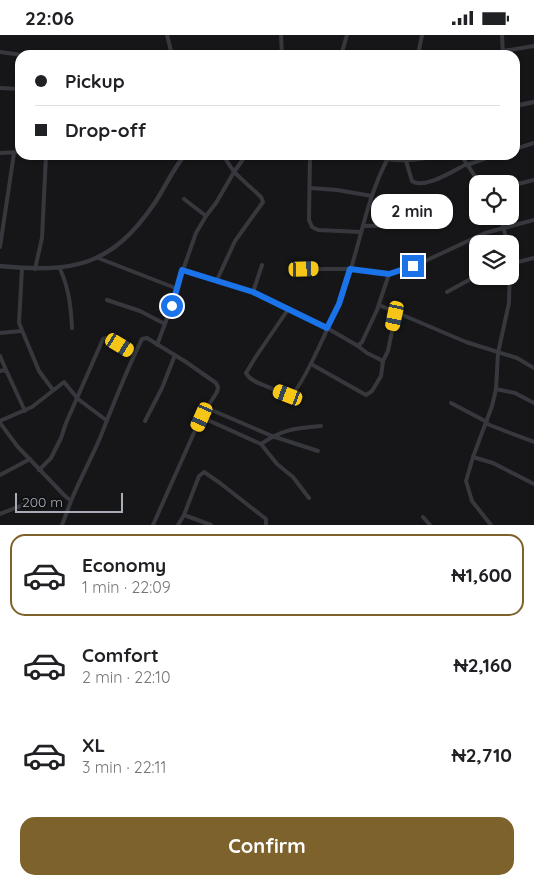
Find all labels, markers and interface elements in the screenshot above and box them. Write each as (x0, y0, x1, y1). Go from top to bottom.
text: 22:06 (25, 6, 74, 30)
text: Pickup (65, 69, 125, 93)
text: Drop-off (65, 118, 146, 142)
map controls (469, 175, 519, 285)
button: locate (469, 175, 519, 225)
callout: 2 min (372, 193, 454, 229)
text: 2 min (391, 201, 433, 221)
button: layers (469, 235, 519, 285)
route end (402, 255, 424, 277)
car (288, 261, 319, 277)
route start (161, 295, 183, 317)
car (384, 300, 405, 332)
car (103, 331, 136, 359)
car (271, 383, 304, 407)
car (189, 400, 214, 434)
scale bar (15, 490, 122, 513)
text: 200 m (22, 493, 63, 511)
icon: car (22, 553, 67, 598)
text: Economy (82, 553, 166, 577)
text: ₦1,600 (452, 563, 512, 587)
text: 1 min · 22:09 (82, 577, 171, 597)
icon: car (22, 643, 67, 688)
text: Comfort (82, 643, 159, 667)
text: ₦2,160 (454, 653, 512, 677)
text: 2 min · 22:10 (82, 667, 171, 687)
icon: car (22, 733, 67, 778)
text: XL (82, 733, 105, 757)
text: ₦2,710 (452, 743, 512, 767)
text: 3 min · 22:11 (82, 757, 166, 777)
button: Confirm (20, 817, 514, 875)

